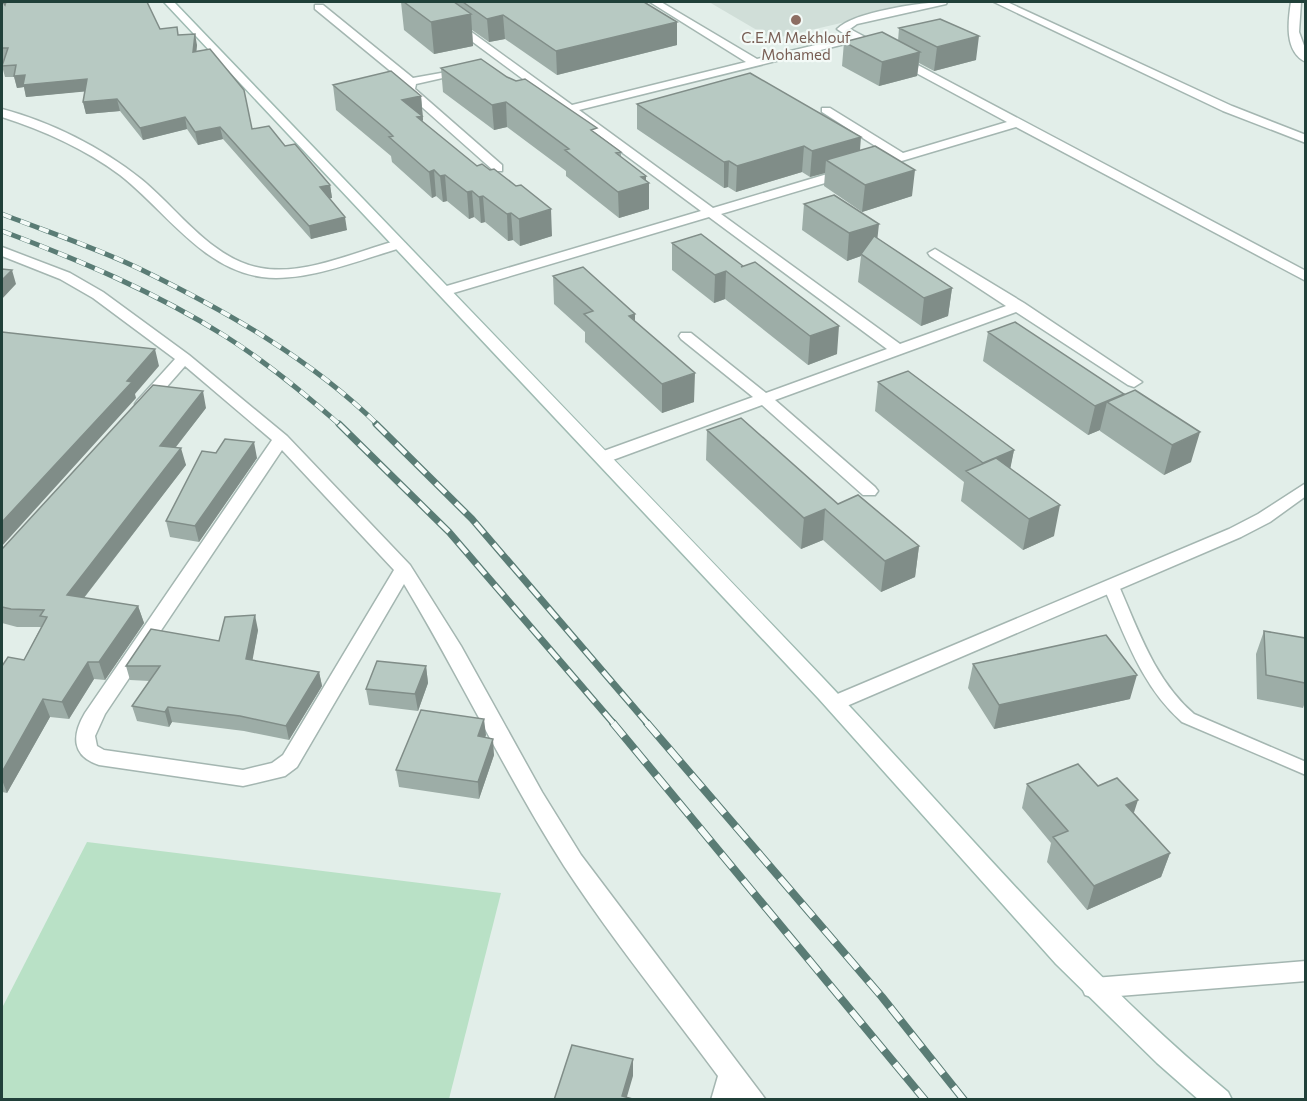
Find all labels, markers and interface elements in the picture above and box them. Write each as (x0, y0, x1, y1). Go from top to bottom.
marker: C.E.M Mekhlouf Mohamed (789, 13, 803, 27)
place label: C.E.M Mekhlouf Mohamed (741, 28, 851, 63)

